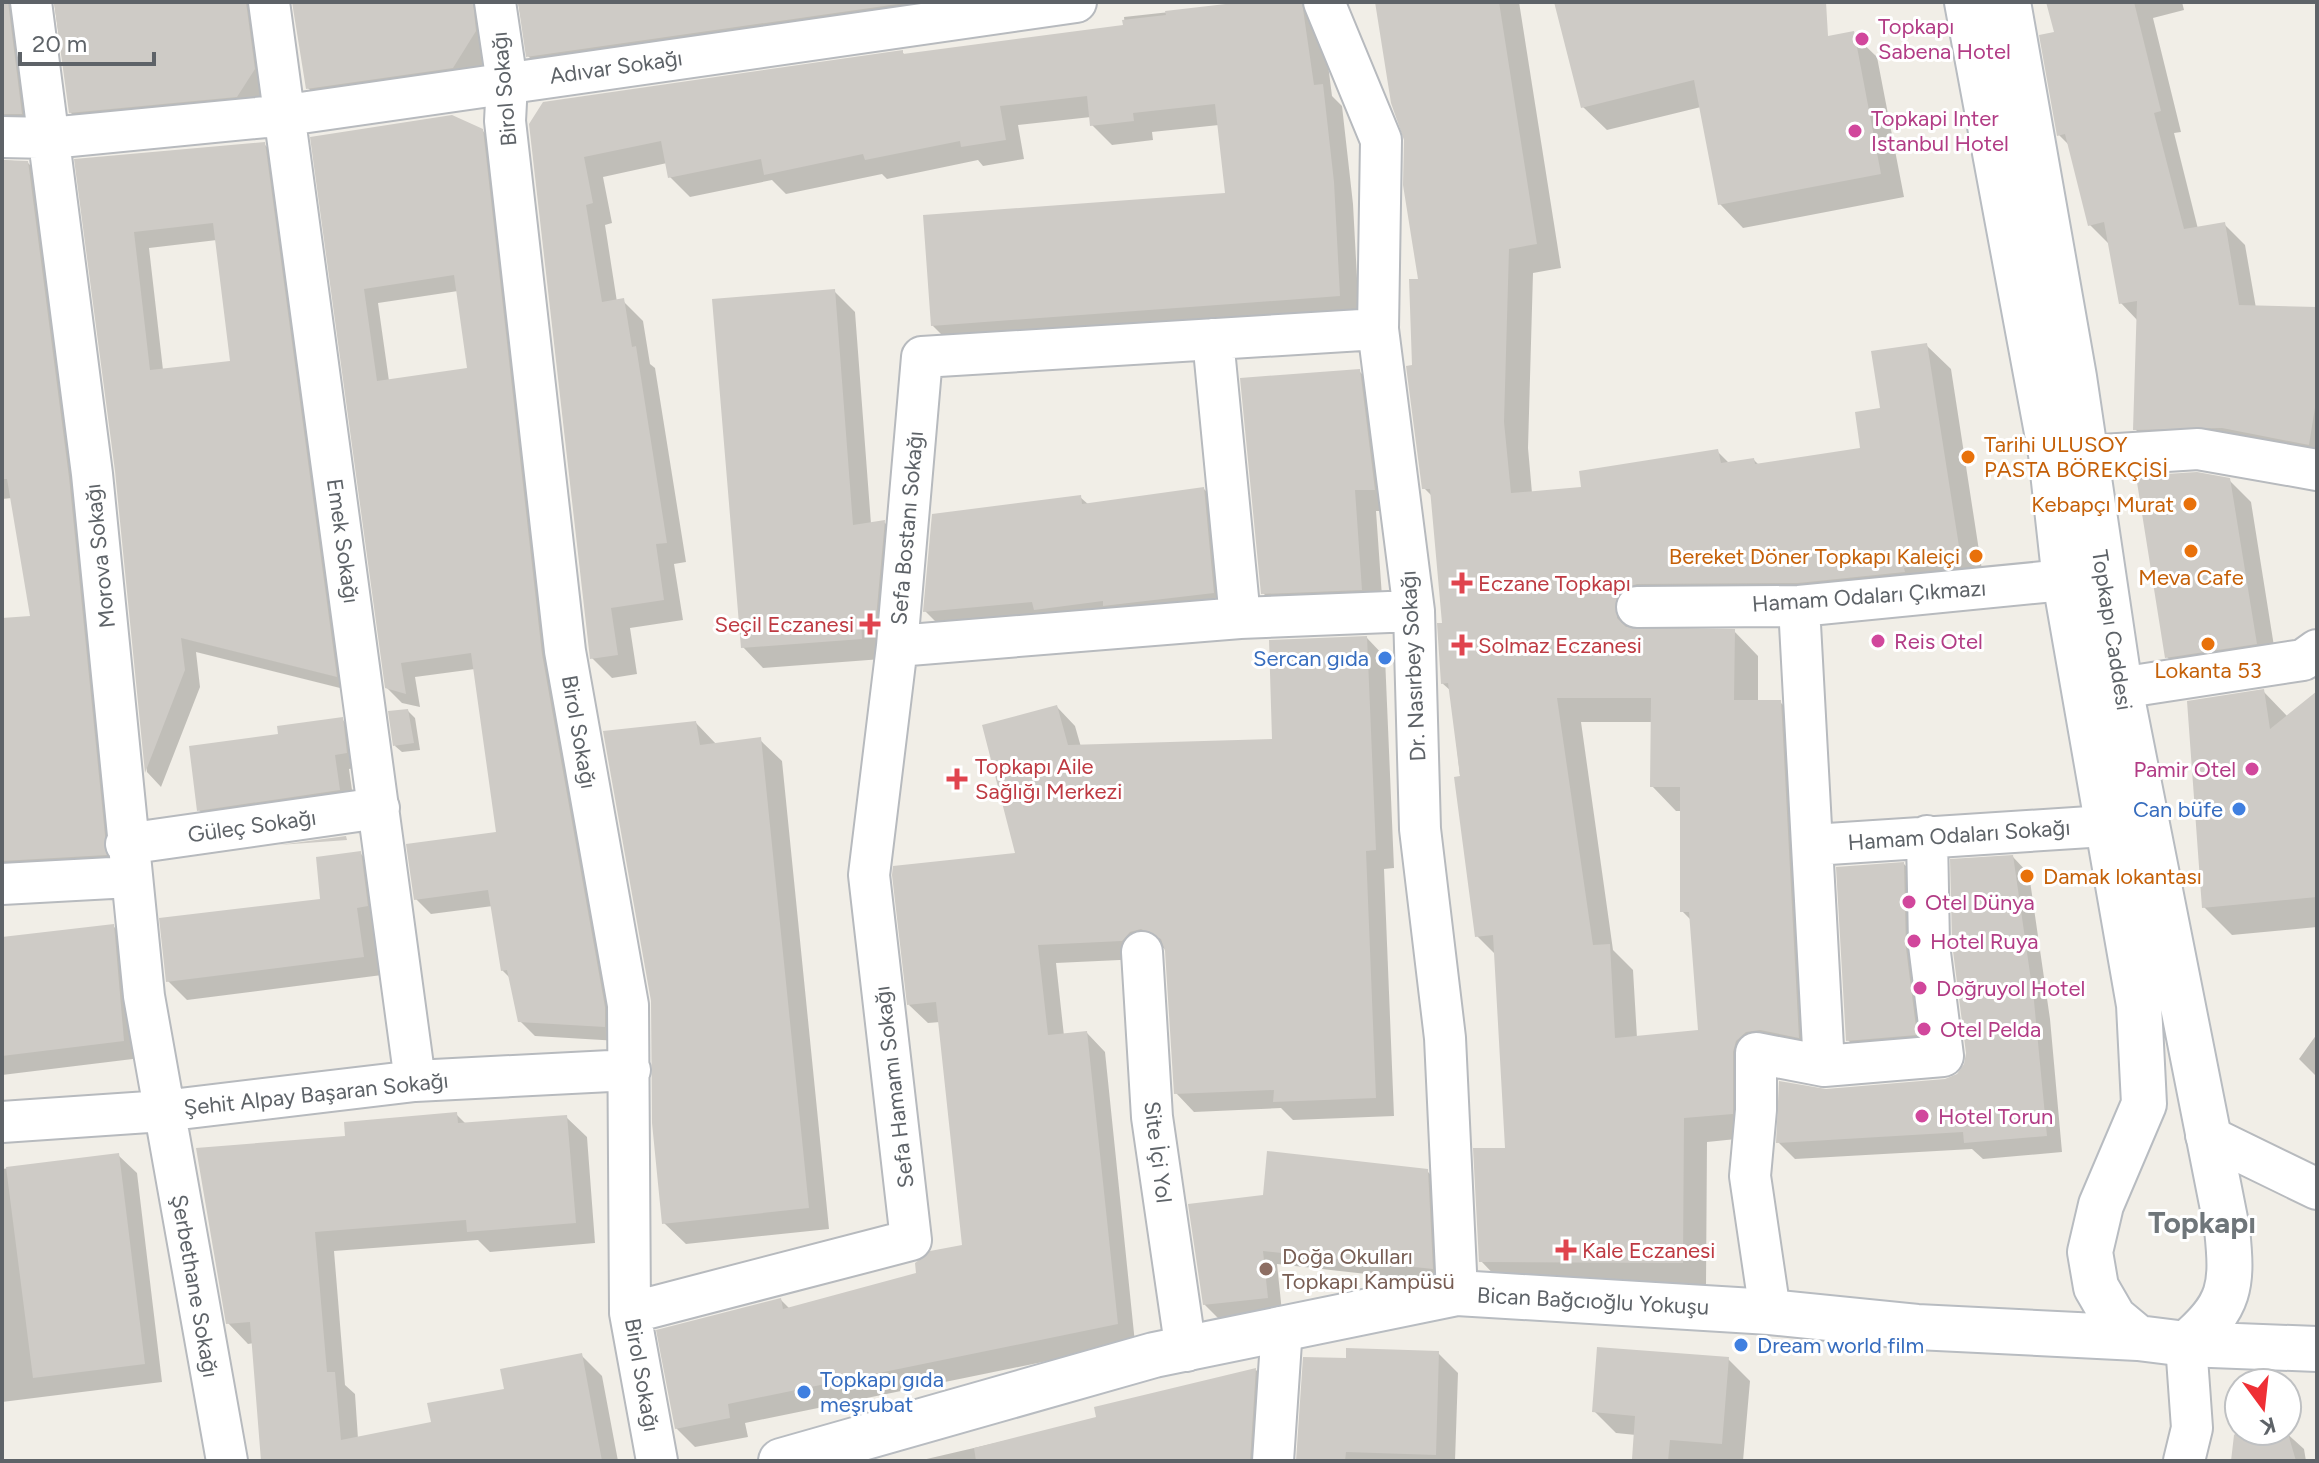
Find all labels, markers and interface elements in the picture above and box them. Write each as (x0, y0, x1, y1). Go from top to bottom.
place label: Topkapı Sabena Hotel (1878, 13, 2011, 65)
scale bar (20, 16, 154, 66)
text: 20 m (32, 29, 87, 58)
marker: Topkapı Sabena Hotel (1853, 30, 1871, 48)
street label: Birol Sokağı (486, 31, 522, 147)
street label: Adıvar Sokağı (548, 44, 684, 90)
place label: Topkapi Inter Istanbul Hotel (1871, 105, 2009, 157)
marker: Topkapi Inter Istanbul Hotel (1846, 122, 1864, 140)
street label: Sefa Bostanı Sokağı (885, 430, 929, 626)
place label: Tarihi ULUSOY PASTA BÖREKÇİSİ (1984, 431, 2168, 483)
marker: Tarihi ULUSOY PASTA BÖREKÇİSİ (1959, 448, 1977, 466)
street label: Emek Sokağı (321, 477, 365, 605)
street label: Morova Sokağı (79, 482, 121, 630)
place label: Kebapçı Murat (2031, 491, 2174, 518)
marker: Kebapçı Murat (2181, 495, 2199, 513)
marker: Meva Cafe (2182, 542, 2200, 560)
place label: Bereket Döner Topkapı Kaleiçi (1669, 543, 1960, 570)
marker: Bereket Döner Topkapı Kaleiçi (1967, 547, 1985, 565)
street label: Topkapı Caddesi (2086, 548, 2138, 712)
place label: Meva Cafe (2138, 564, 2244, 591)
street label: Dr. Nasırbey Sokağı (1395, 570, 1431, 762)
place label: Eczane Topkapı (1478, 570, 1631, 597)
marker: Eczane Topkapı (1453, 574, 1471, 592)
street label: Hamam Odaları Çıkmazı (1751, 574, 1987, 618)
place label: Seçil Eczanesi (715, 611, 854, 638)
marker: Seçil Eczanesi (861, 615, 879, 633)
place label: Reis Otel (1894, 628, 1983, 655)
place label: Solmaz Eczanesi (1478, 632, 1642, 659)
marker: Reis Otel (1869, 632, 1887, 650)
marker: Lokanta 53 (2199, 635, 2217, 653)
marker: Solmaz Eczanesi (1453, 636, 1471, 654)
place label: Sercan gıda (1253, 645, 1369, 672)
marker: Sercan gıda (1376, 649, 1394, 667)
place label: Lokanta 53 (2154, 657, 2262, 684)
street label: Birol Sokağı (556, 673, 602, 791)
place label: Topkapı Aile Sağlığı Merkezi (975, 753, 1122, 805)
place label: Pamir Otel (2133, 756, 2236, 783)
marker: Pamir Otel (2243, 760, 2261, 778)
marker: Topkapı Aile Sağlığı Merkezi (946, 768, 968, 790)
place label: Can büfe (2133, 796, 2223, 823)
marker: Can büfe (2230, 800, 2248, 818)
street label: Güleç Sokağı (186, 804, 318, 848)
street label: Hamam Odaları Sokağı (1847, 814, 2071, 856)
place label: Damak lokantası (2043, 863, 2202, 890)
marker: Damak lokantası (2018, 867, 2036, 885)
place label: Otel Dünya (1925, 889, 2035, 916)
marker: Otel Dünya (1900, 893, 1918, 911)
place label: Hotel Ruya (1930, 928, 2038, 955)
marker: Hotel Ruya (1905, 932, 1923, 950)
place label: Doğruyol Hotel (1936, 975, 2085, 1002)
marker: Doğruyol Hotel (1911, 979, 1929, 997)
street label: Sefa Hamamı Sokağı (868, 985, 920, 1189)
place label: Otel Pelda (1940, 1016, 2041, 1043)
marker: Otel Pelda (1915, 1020, 1933, 1038)
street label: Şehit Alpay Başaran Sokağı (182, 1067, 450, 1121)
street label: Site İçi Yol (1138, 1100, 1178, 1204)
place label: Hotel Torun (1938, 1103, 2053, 1130)
marker: Hotel Torun (1913, 1107, 1931, 1125)
street label: Şerbethane Sokağı (166, 1192, 224, 1380)
district label: Topkapı (2148, 1204, 2256, 1241)
place label: Kale Eczanesi (1582, 1237, 1715, 1264)
marker: Kale Eczanesi (1557, 1241, 1575, 1259)
place label: Doğa Okulları Topkapı Kampüsü (1282, 1243, 1455, 1295)
marker: Doğa Okulları Topkapı Kampüsü (1257, 1260, 1275, 1278)
street label: Bican Bağcıoğlu Yokuşu (1476, 1281, 1710, 1321)
street label: Birol Sokağı (619, 1316, 665, 1434)
place label: Dream world film (1757, 1332, 1924, 1359)
marker: Dream world film (1732, 1336, 1750, 1354)
place label: Topkapı gıda meşrubat (820, 1366, 944, 1418)
north arrow (2223, 1367, 2303, 1447)
marker: Topkapı gıda meşrubat (795, 1383, 813, 1401)
text: K (2257, 1411, 2279, 1441)

